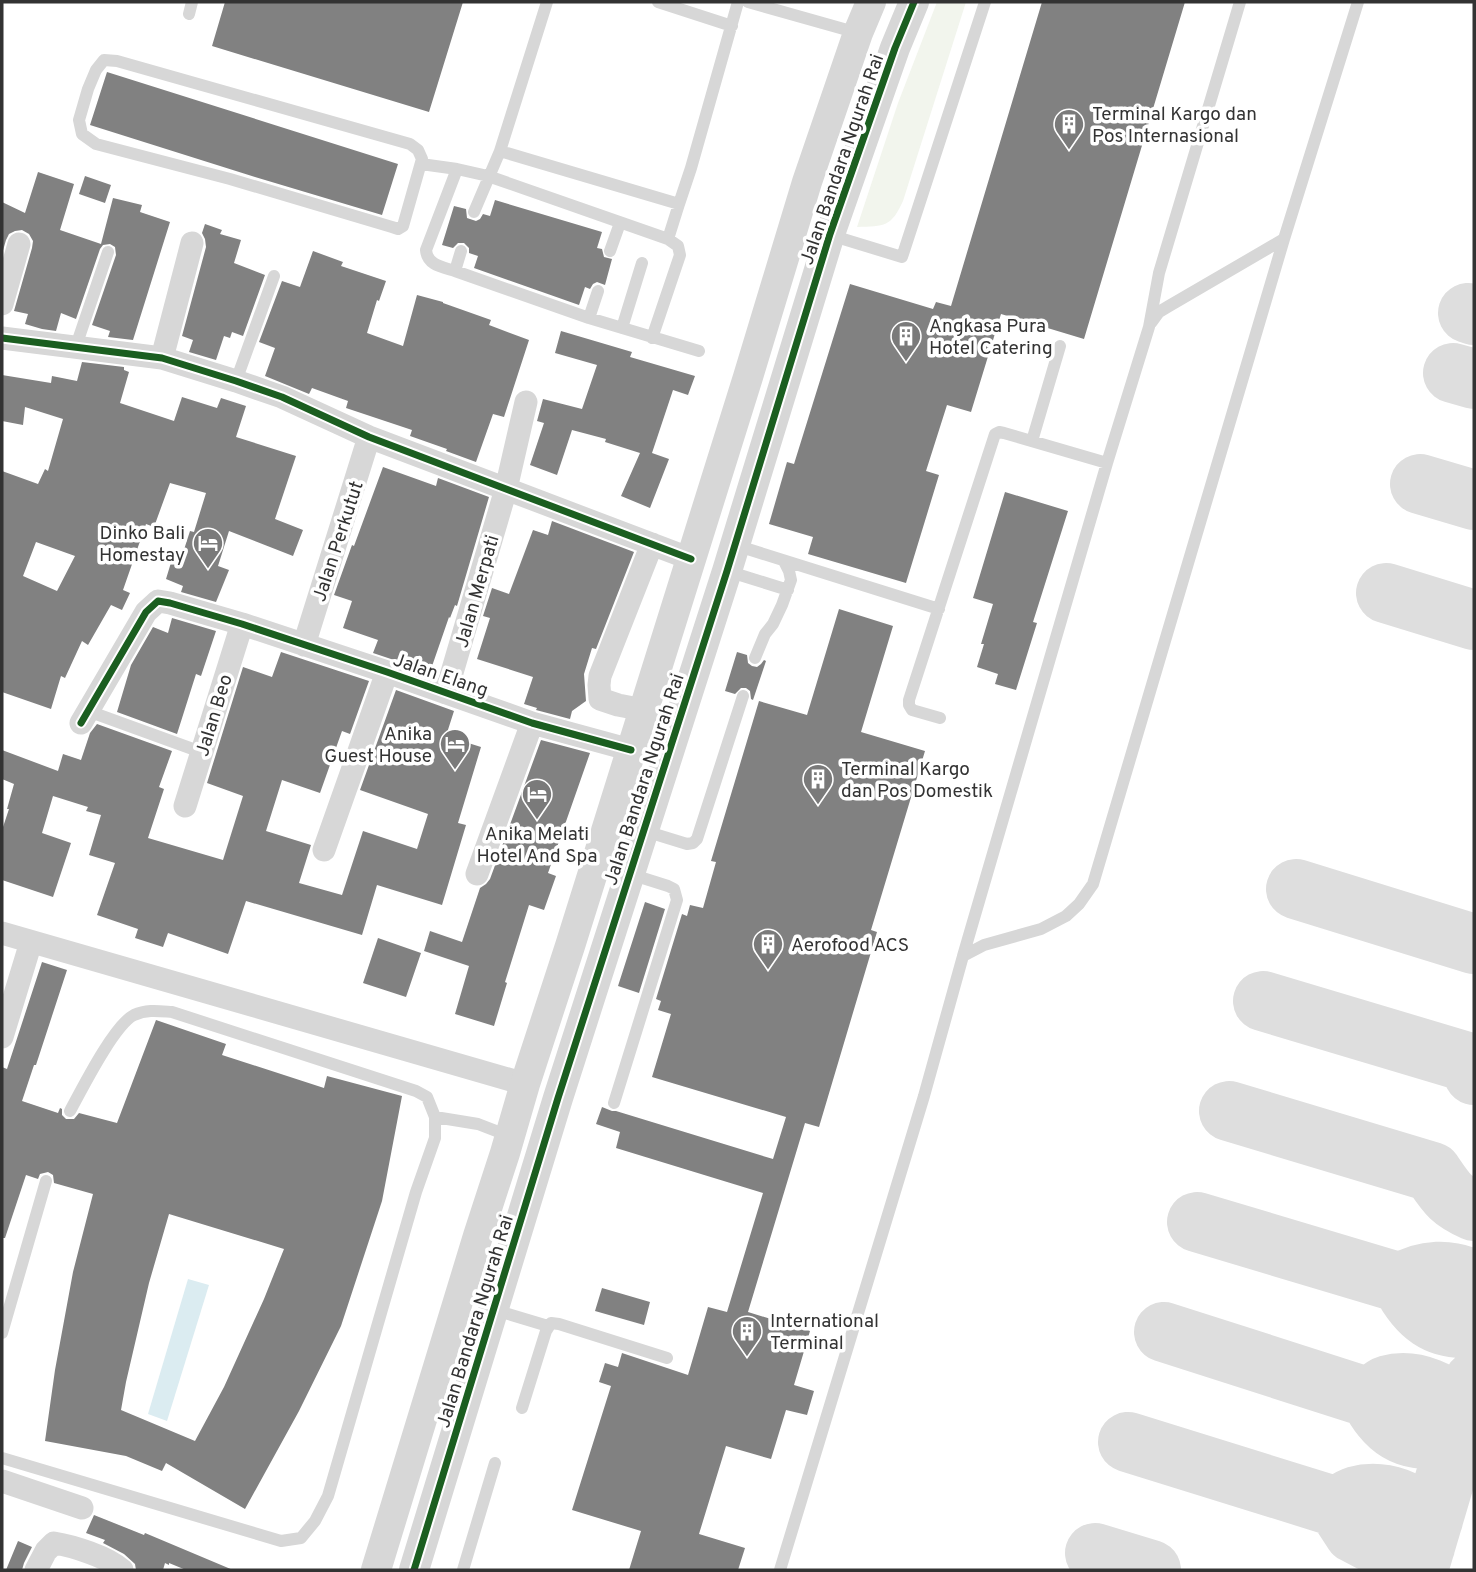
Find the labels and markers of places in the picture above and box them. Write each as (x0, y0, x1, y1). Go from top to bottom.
place label: Terminal Kargo dan Pos Internasional (1092, 103, 1257, 149)
building icon: Terminal Kargo dan Pos Internasional (1052, 107, 1086, 151)
place label: Angkasa Pura Hotel Catering (929, 315, 1053, 361)
building icon: Angkasa Pura Hotel Catering (889, 319, 923, 363)
place label: Dinko Bali Homestay (99, 522, 185, 568)
hotel icon: Dinko Bali Homestay (191, 526, 225, 570)
place label: Anika Guest House (324, 723, 432, 769)
hotel icon: Anika Guest House (438, 727, 472, 771)
place label: Terminal Kargo dan Pos Domestik (841, 758, 993, 804)
building icon: Terminal Kargo dan Pos Domestik (801, 762, 835, 806)
hotel icon: Anika Melati Hotel And Spa (520, 777, 554, 821)
place label: Anika Melati Hotel And Spa (476, 823, 598, 869)
building icon: Aerofood ACS (751, 927, 785, 971)
place label: Aerofood ACS (791, 934, 909, 958)
place label: International Terminal (770, 1310, 879, 1356)
building icon: International Terminal (730, 1314, 764, 1358)

